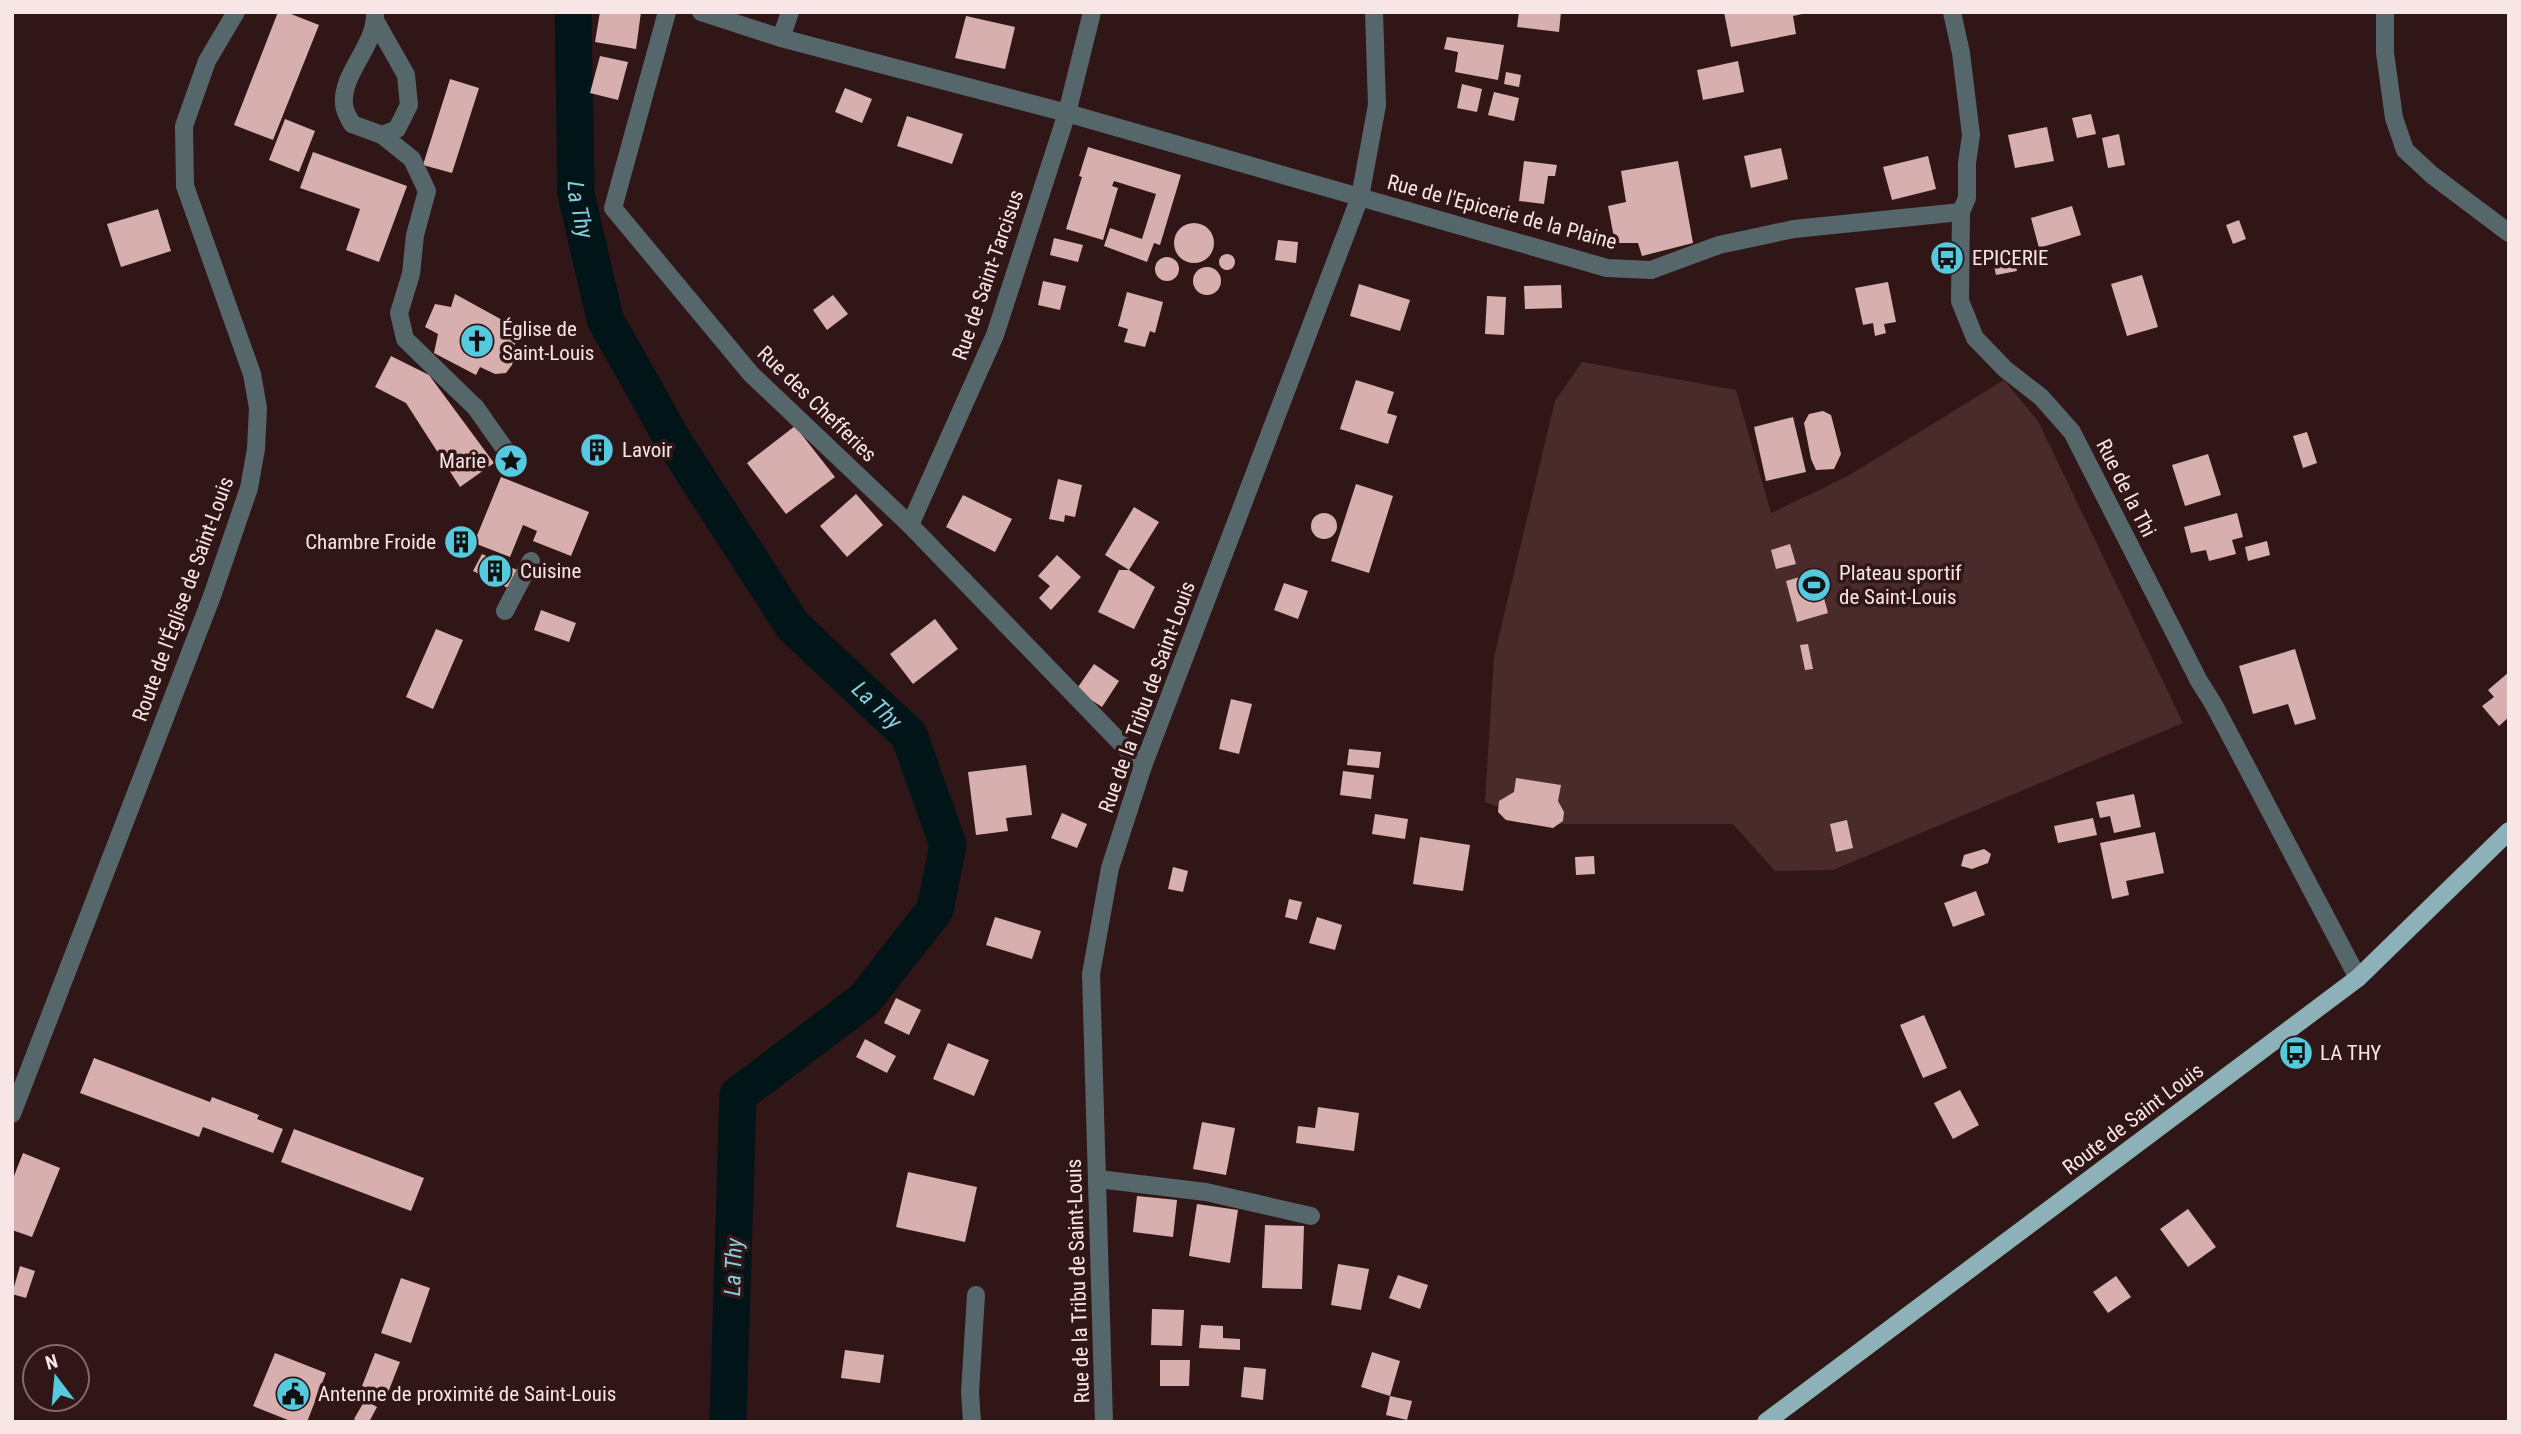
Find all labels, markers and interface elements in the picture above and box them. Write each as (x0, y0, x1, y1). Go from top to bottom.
street label: Rue de l'Epicerie de la Plaine (1385, 170, 1620, 254)
water label: La Thy (562, 181, 599, 242)
street label: Rue de Saint-Tarcisus (948, 187, 1028, 363)
bus stop icon: EPICERIE (1928, 239, 1966, 277)
place label: EPICERIE (1972, 246, 2049, 270)
place label: Église de Saint-Louis (502, 317, 594, 365)
church icon: Église de Saint-Louis (458, 322, 496, 360)
street label: Rue des Chefferies (753, 341, 881, 467)
building icon: Lavoir (578, 431, 616, 469)
street label: Rue de la Thi (2091, 435, 2161, 541)
place label: Lavoir (622, 438, 672, 462)
place icon: Marie (492, 442, 530, 480)
place label: Marie (439, 449, 486, 473)
street label: Route de l'Église de Saint-Louis (128, 474, 238, 724)
building icon: Chambre Froide (442, 523, 480, 561)
place label: Chambre Froide (305, 530, 436, 554)
building icon: Cuisine (476, 552, 514, 590)
place label: Cuisine (520, 559, 581, 583)
place label: Plateau sportif de Saint-Louis (1839, 561, 1962, 609)
sports icon: Plateau sportif de Saint-Louis (1795, 566, 1833, 604)
street label: Rue de la Tribu de Saint-Louis (1094, 578, 1200, 816)
water label: La Thy (847, 676, 908, 736)
bus stop icon: LA THY (2277, 1034, 2315, 1072)
place label: LA THY (2320, 1041, 2381, 1065)
street label: Route de Saint Louis (2058, 1058, 2208, 1180)
street label: Rue de la Tribu de Saint-Louis (1062, 1158, 1094, 1404)
water label: La Thy (719, 1237, 748, 1296)
north arrow (21, 1343, 91, 1413)
text: N (43, 1349, 60, 1375)
public building icon: Antenne de proximité de Saint-Louis (274, 1375, 312, 1413)
place label: Antenne de proximité de Saint-Louis (318, 1382, 616, 1406)

